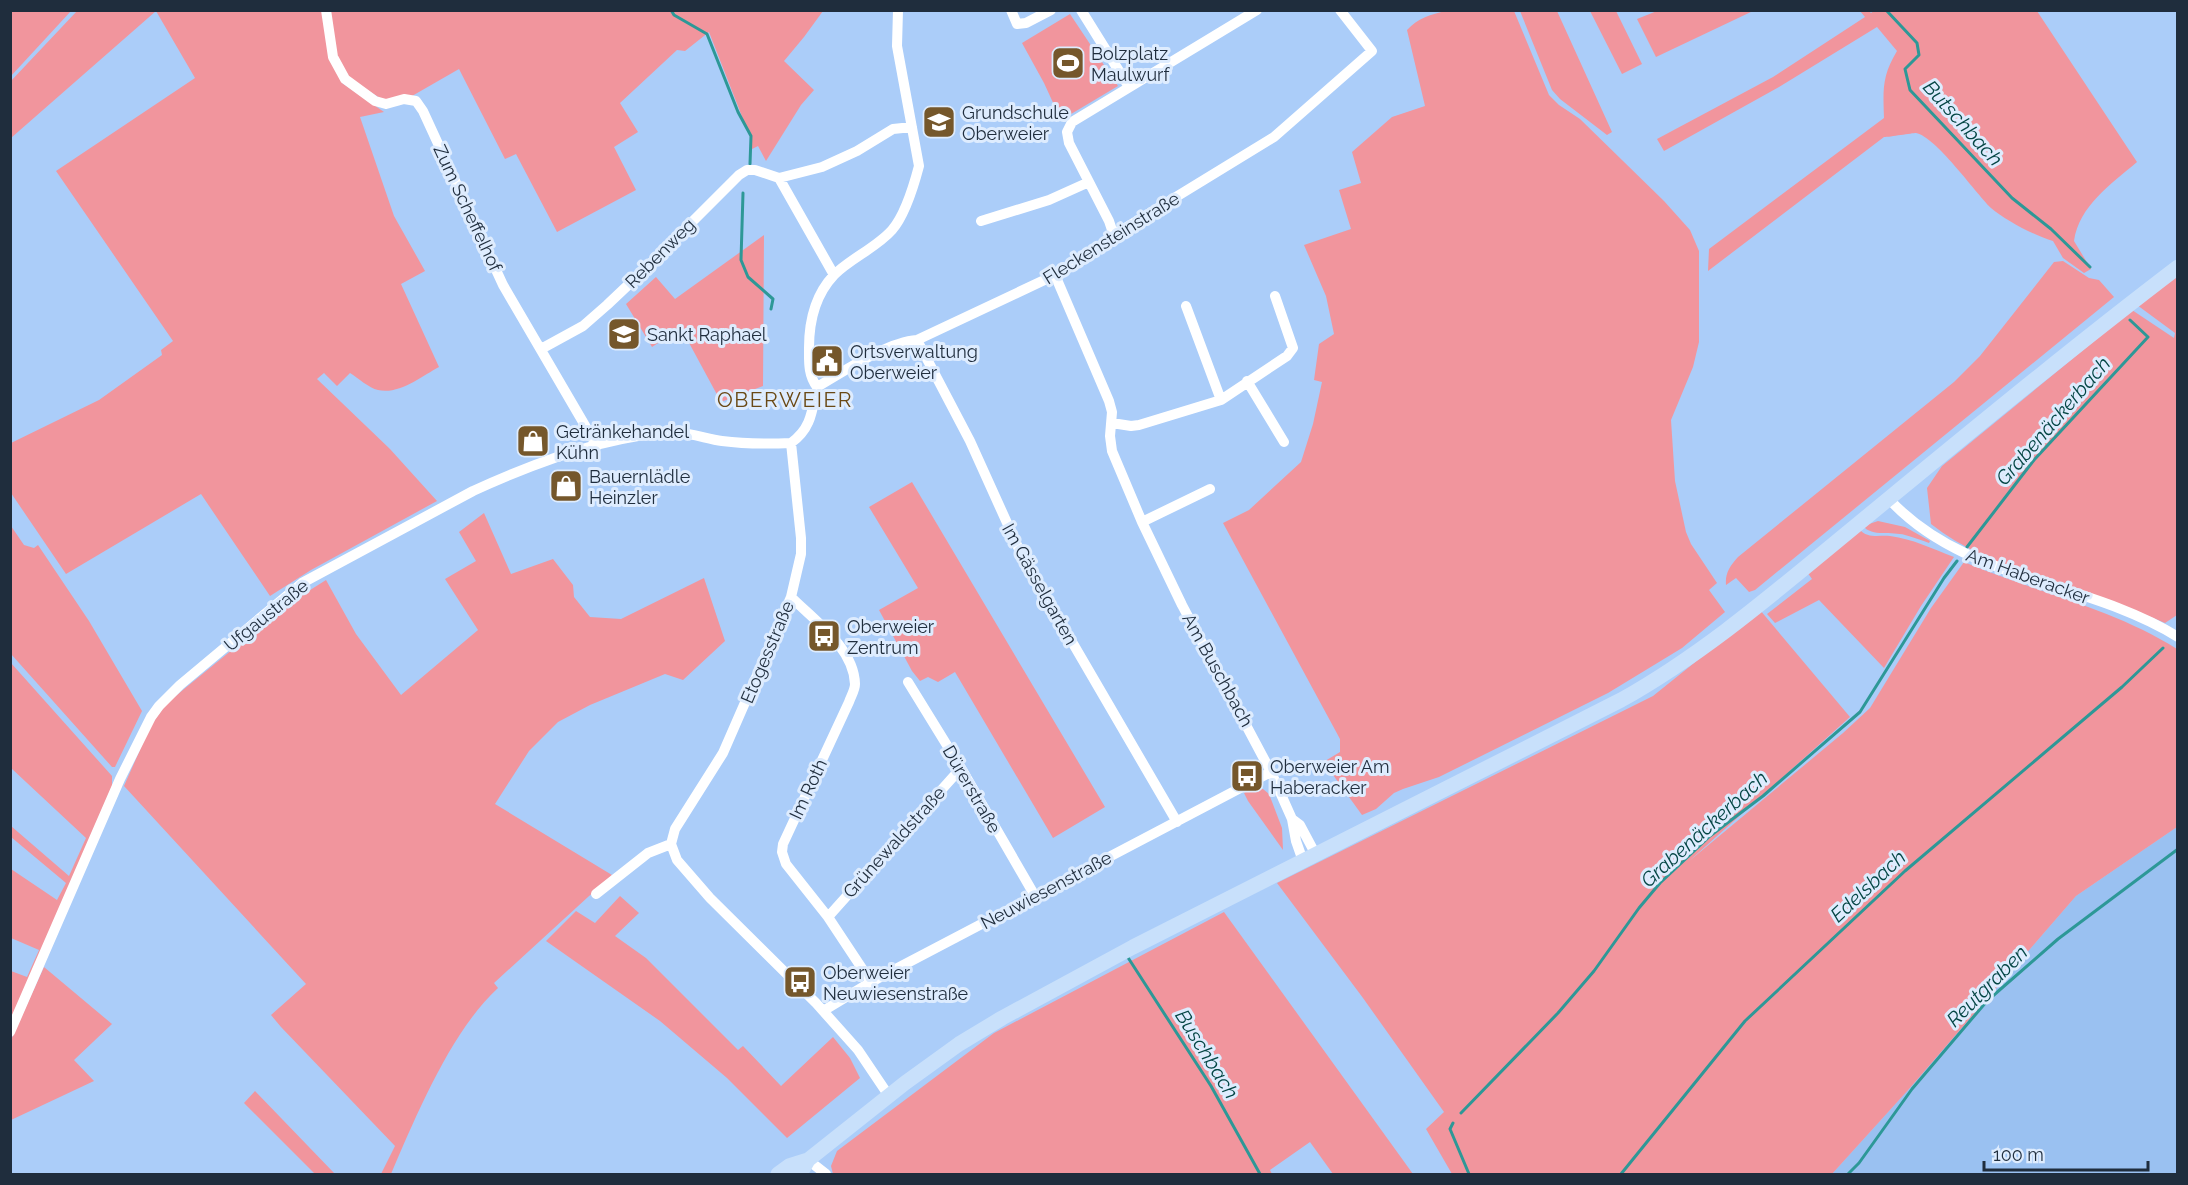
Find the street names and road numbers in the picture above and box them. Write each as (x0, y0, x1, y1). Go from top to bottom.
street label: Zum Scheffelhof (429, 141, 507, 276)
street label: Fleckensteinstraße (1039, 187, 1183, 288)
street label: Rebenweg (621, 214, 699, 292)
street label: Im Gässelgarten (998, 520, 1082, 648)
street label: Am Haberacker (1963, 544, 2093, 608)
street label: Ufgaustraße (220, 574, 313, 655)
street label: Etogesstraße (736, 597, 798, 706)
street label: Am Buschbach (1178, 610, 1258, 730)
street label: Dürerstraße (938, 741, 1006, 837)
street label: Im Roth (785, 755, 831, 823)
street label: Grünewaldstraße (839, 782, 950, 902)
street label: Neuwiesenstraße (977, 846, 1115, 933)

